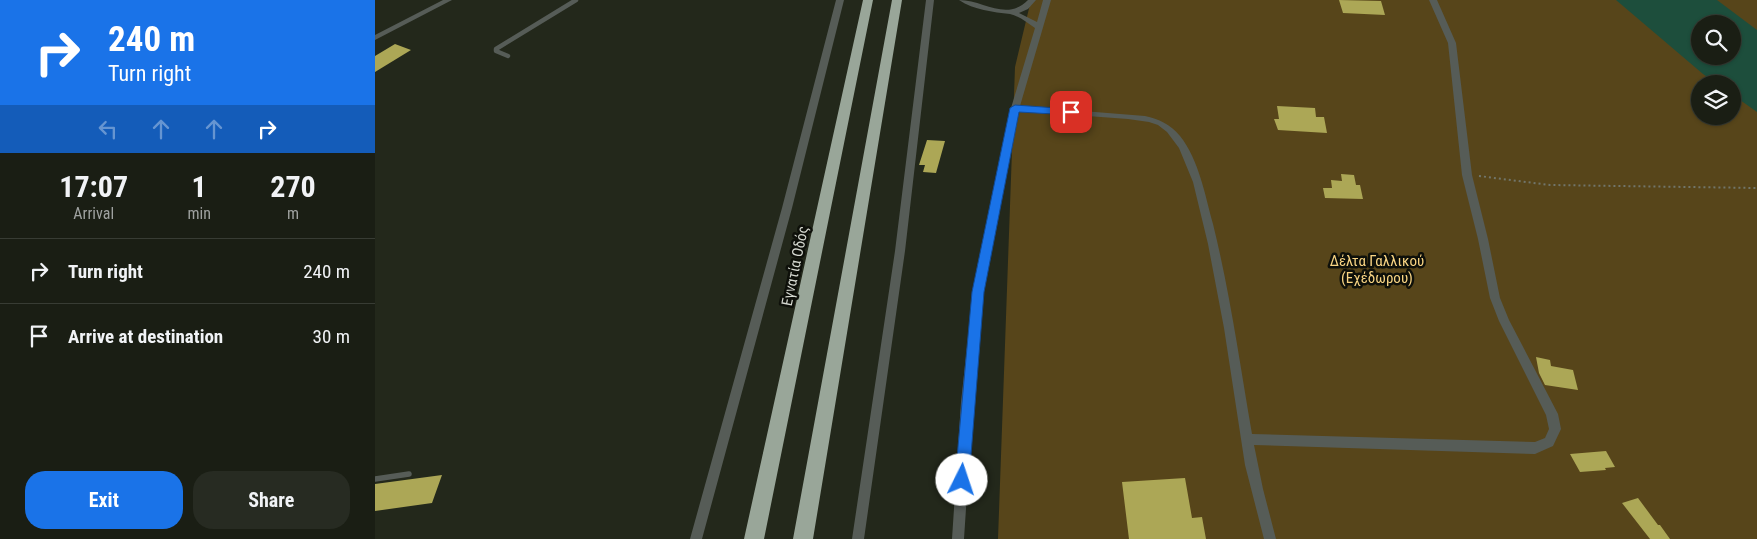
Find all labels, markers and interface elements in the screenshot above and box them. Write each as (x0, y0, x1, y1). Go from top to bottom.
map controls (1691, 15, 1741, 125)
button: search (1691, 15, 1741, 65)
text: 240 m (108, 19, 195, 60)
icon: right (25, 20, 90, 85)
text: Turn right (108, 61, 191, 86)
button: layers (1691, 75, 1741, 125)
pin (1050, 91, 1092, 133)
icon: arrive (1057, 98, 1085, 126)
icon: left (94, 115, 122, 143)
icon: ahead (147, 115, 175, 143)
icon: ahead (200, 115, 228, 143)
icon: right (253, 115, 281, 143)
text: 17:07 (59, 169, 128, 204)
text: 1 (192, 169, 207, 204)
text: 270 (270, 169, 316, 204)
text: Arrival (73, 204, 114, 223)
text: min (187, 204, 211, 223)
text: m (287, 204, 299, 223)
street label: Εγνατία Οδός (778, 224, 812, 308)
park label: Δέλτα Γαλλικού (Εχέδωρου) (1330, 252, 1424, 287)
icon: right (25, 257, 53, 285)
text: Turn right (68, 260, 143, 283)
text: 240 m (303, 260, 350, 283)
icon: arrive (25, 322, 53, 350)
text: Arrive at destination (68, 325, 223, 348)
text: 30 m (313, 325, 350, 348)
position arrow (935, 453, 987, 505)
button: Exit (25, 471, 183, 529)
button: Share (193, 471, 350, 529)

